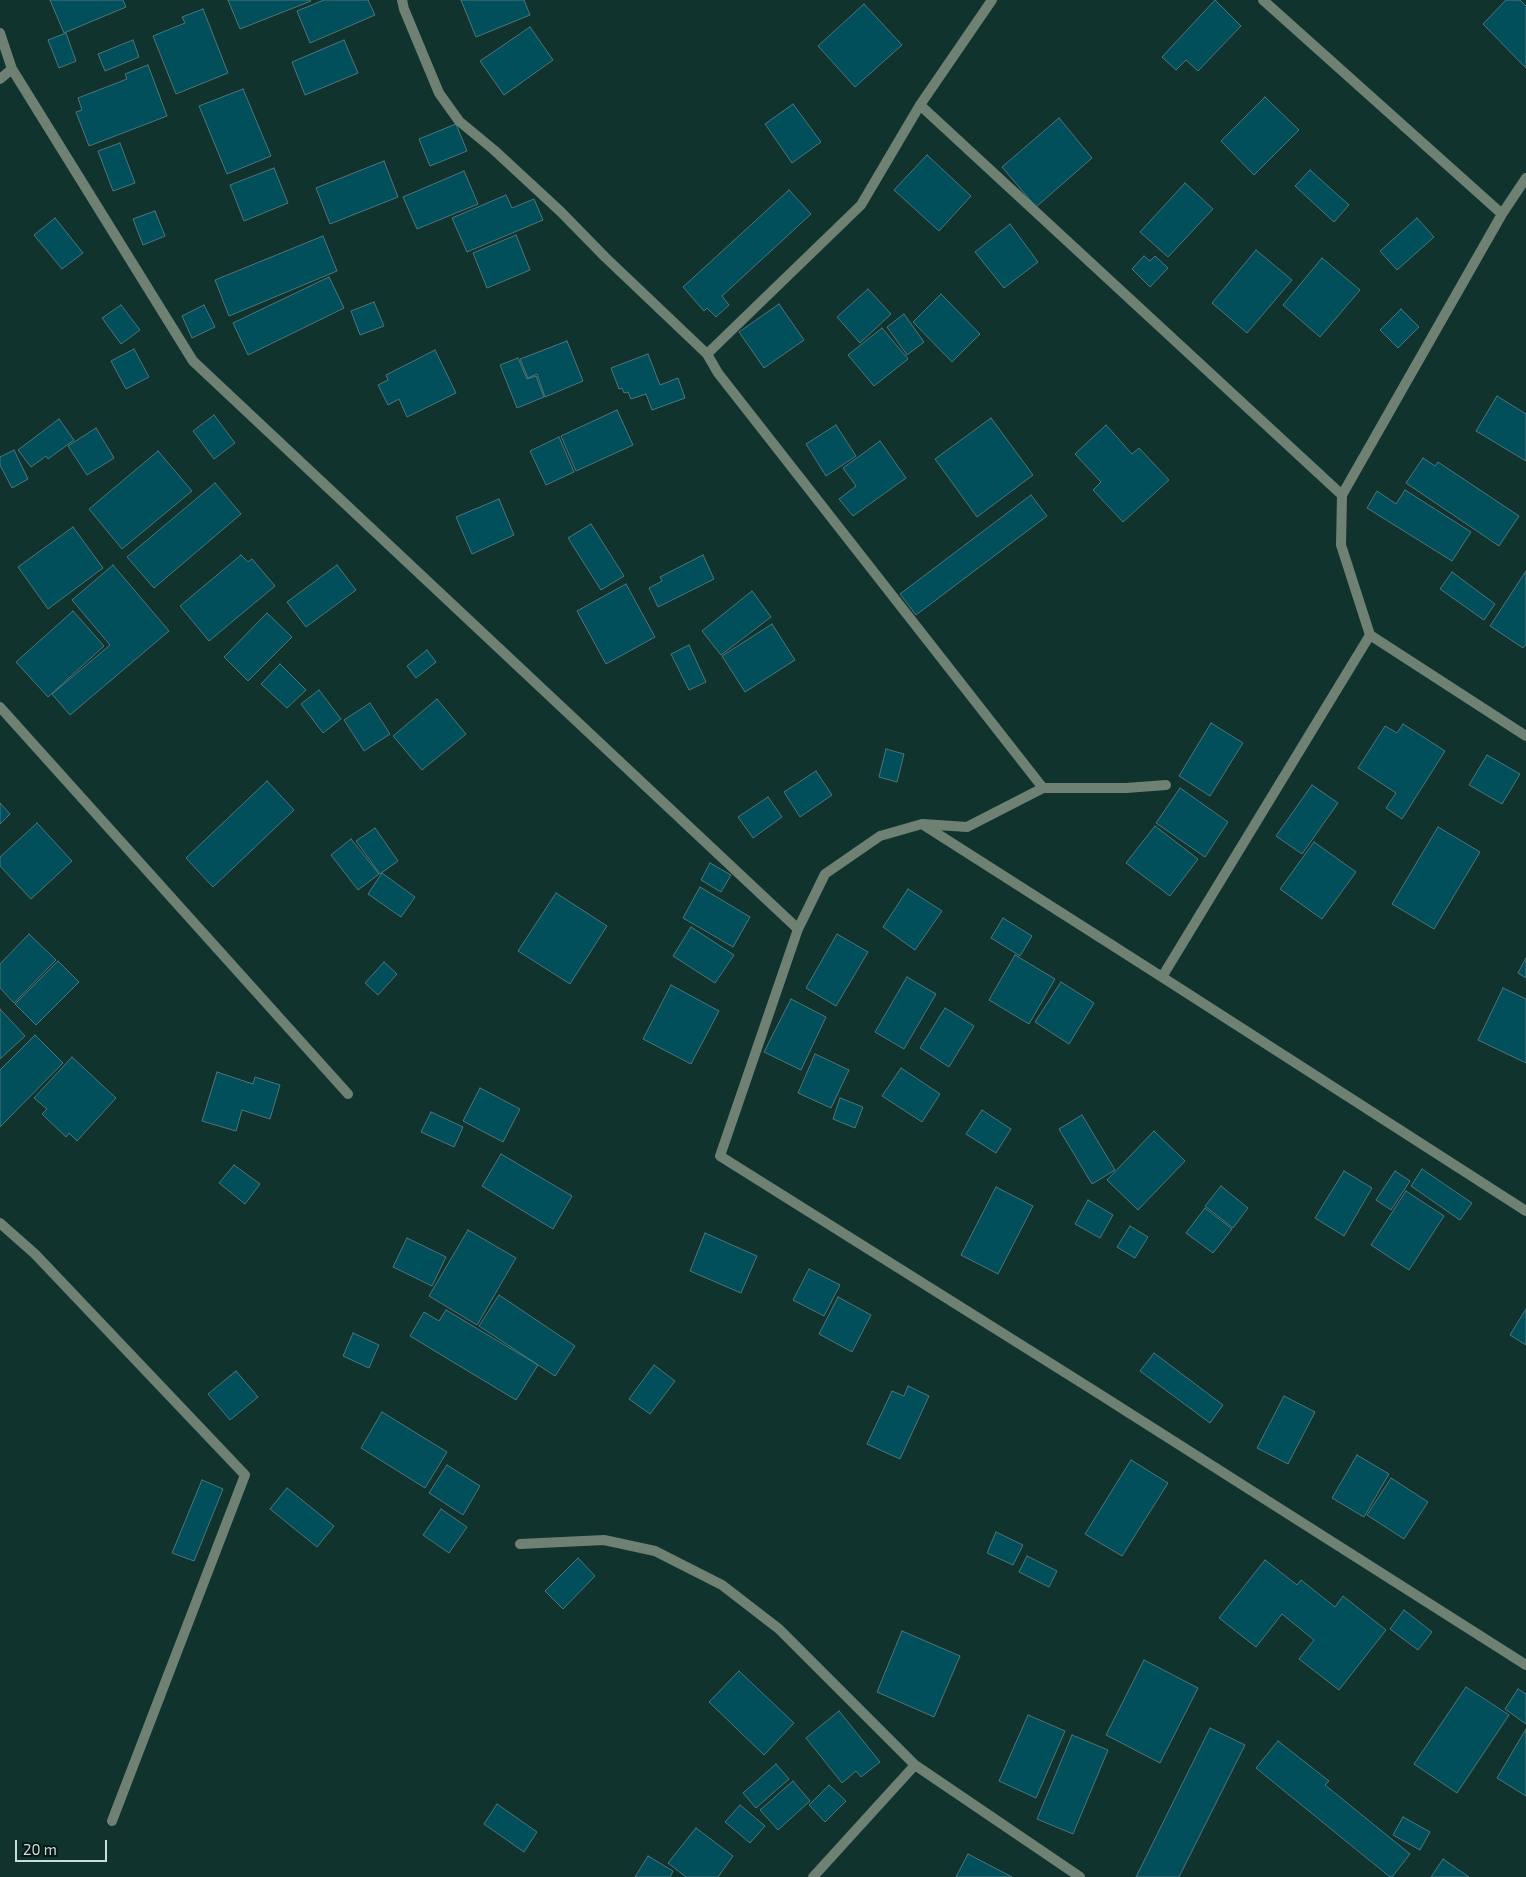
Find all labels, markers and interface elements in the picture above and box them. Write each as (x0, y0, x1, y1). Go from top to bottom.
scale bar (18, 1830, 110, 1862)
text: 20 m (23, 1840, 57, 1858)

